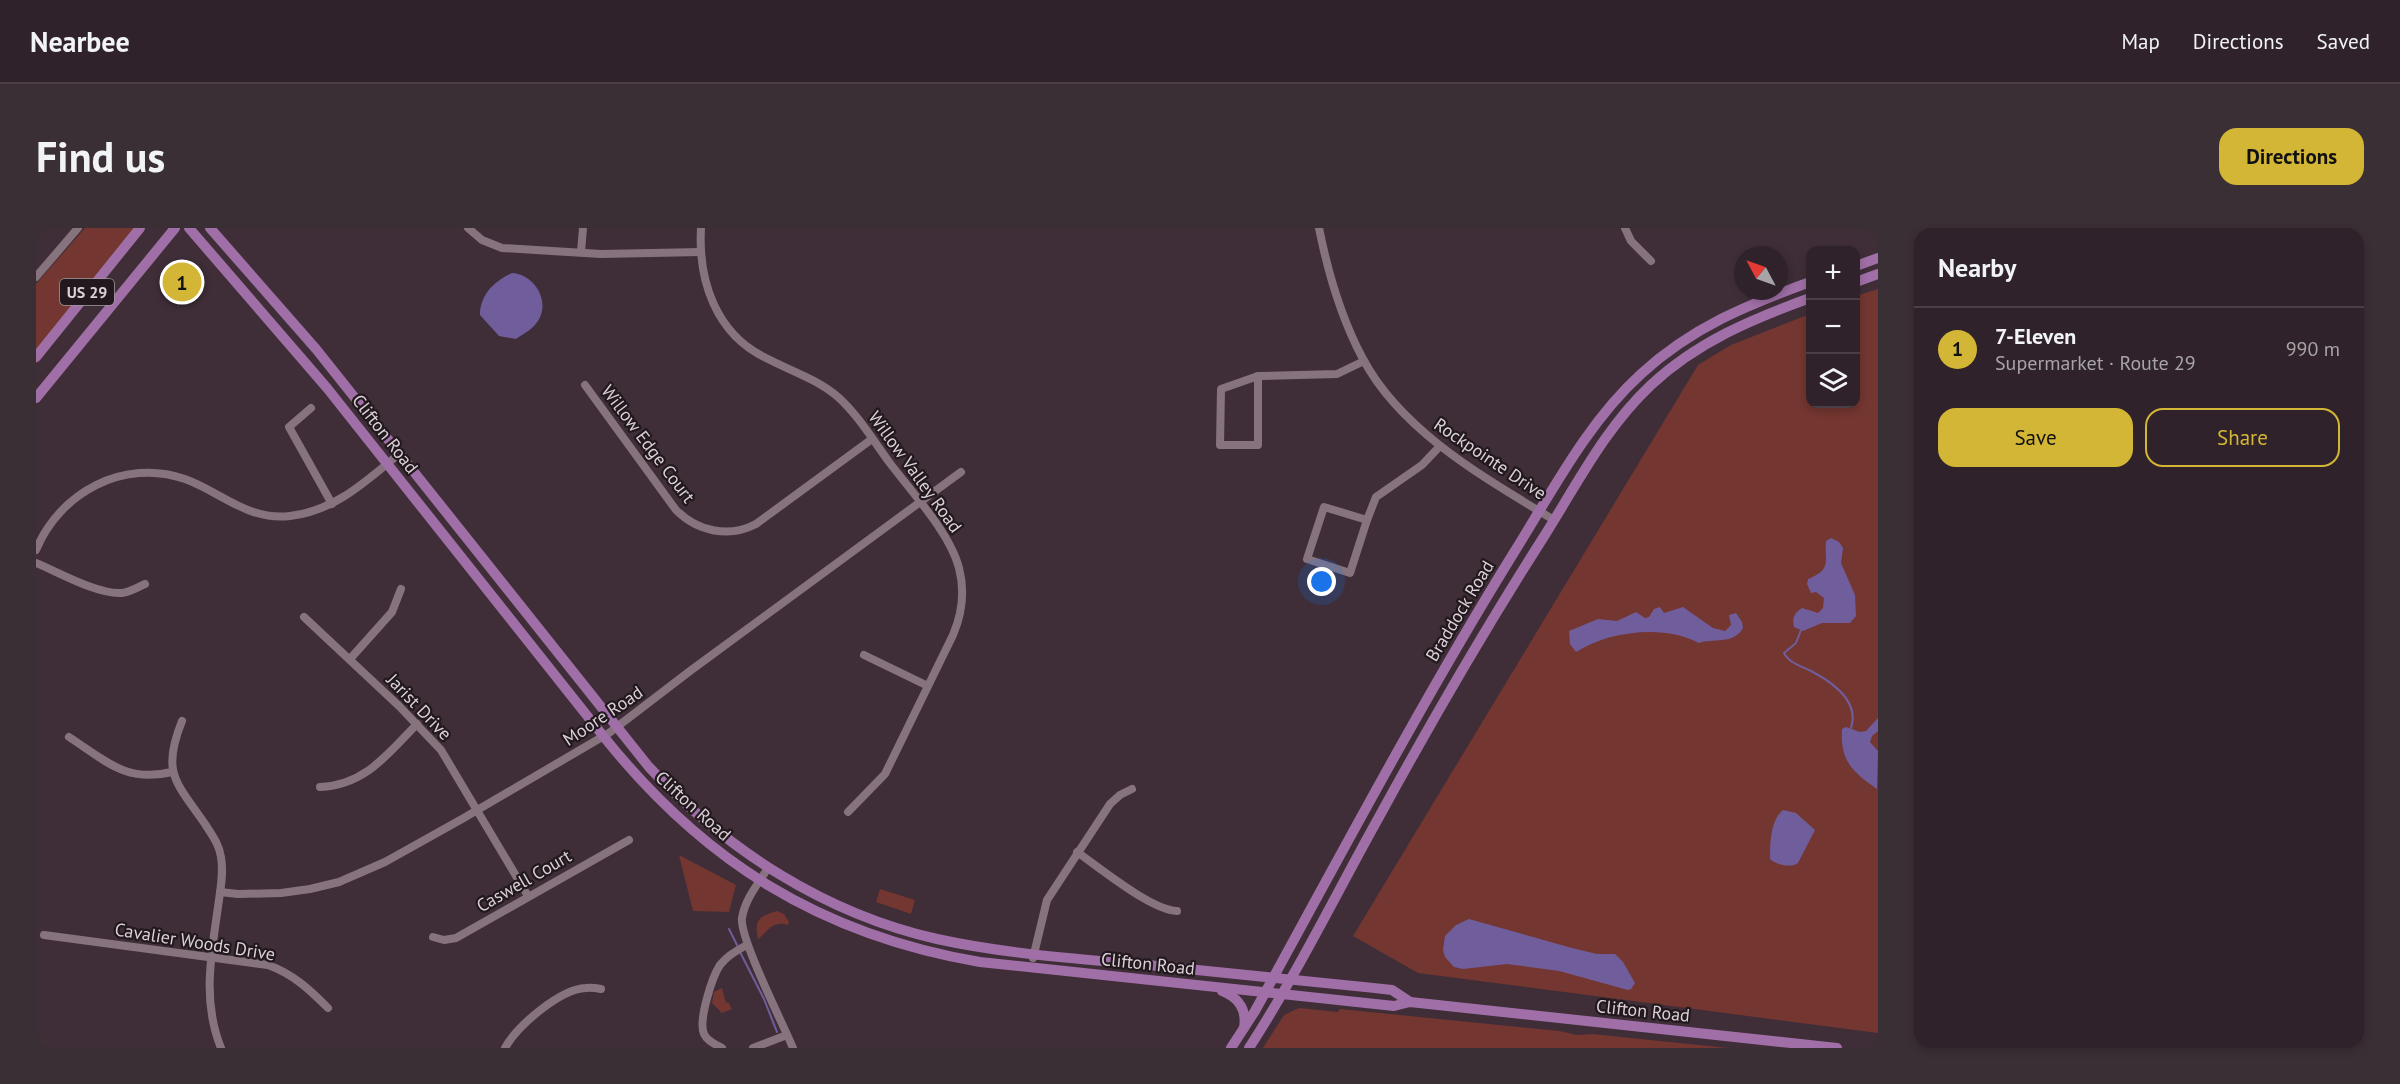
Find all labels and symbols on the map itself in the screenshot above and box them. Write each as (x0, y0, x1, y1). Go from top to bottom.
north arrow (1734, 246, 1788, 300)
pin: 1 (162, 260, 202, 304)
road number: US 29 (60, 279, 114, 305)
street label: Willow Edge Court (596, 380, 700, 507)
street label: Clifton Road (347, 390, 423, 478)
street label: Willow Valley Road (864, 406, 967, 537)
street label: Rockpointe Drive (1430, 413, 1551, 505)
street label: Braddock Road (1420, 556, 1499, 665)
your location (1307, 567, 1336, 596)
street label: Jarist Drive (381, 668, 457, 745)
street label: Moore Road (558, 680, 647, 751)
street label: Clifton Road (651, 766, 736, 846)
street label: Caswell Court (472, 844, 575, 917)
street label: Cavalier Woods Drive (113, 917, 277, 966)
street label: Clifton Road (1100, 947, 1196, 980)
street label: Clifton Road (1595, 994, 1691, 1027)

